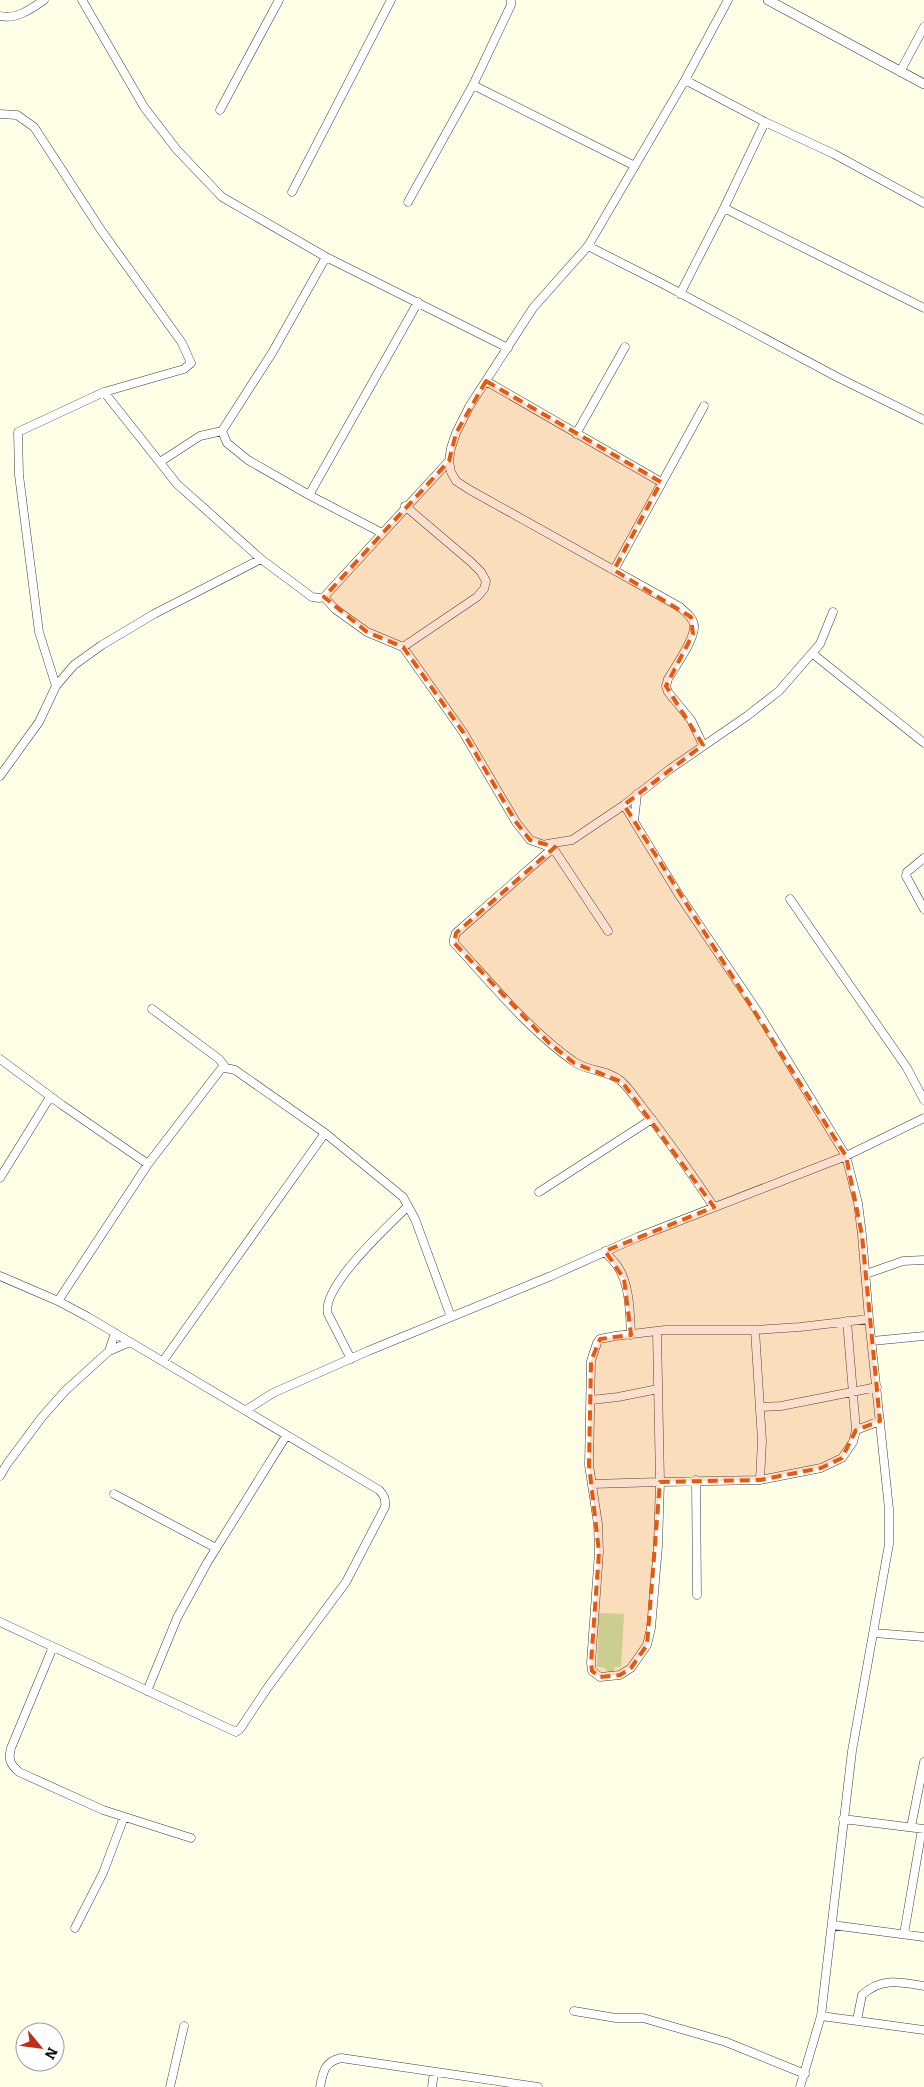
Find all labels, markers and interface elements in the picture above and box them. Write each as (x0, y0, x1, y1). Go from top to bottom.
north arrow (15, 2022, 65, 2072)
text: N (41, 2044, 61, 2062)

